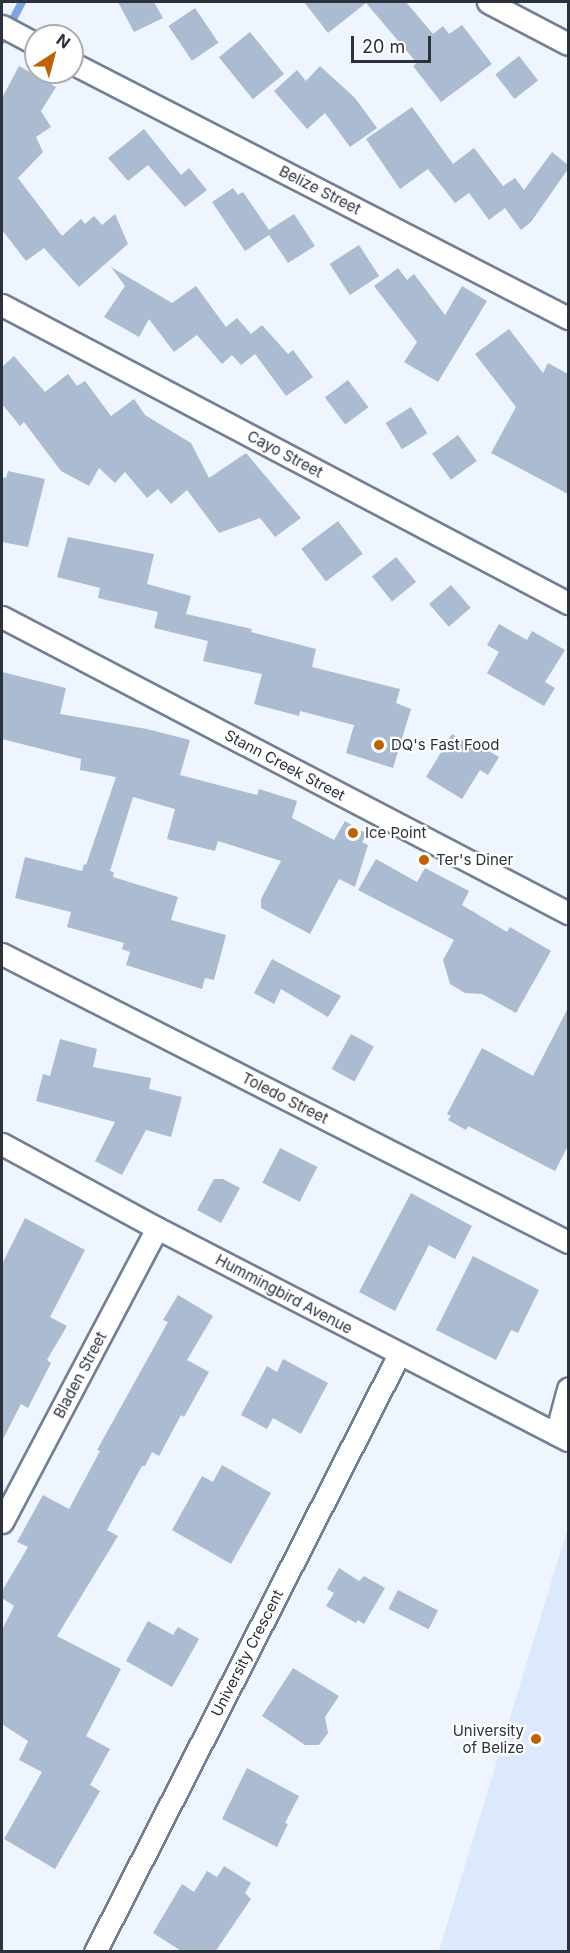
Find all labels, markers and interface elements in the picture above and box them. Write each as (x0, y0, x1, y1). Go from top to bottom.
north arrow (24, 24, 84, 84)
scale bar (354, 24, 434, 62)
text: N (53, 29, 74, 53)
text: 20 m (362, 36, 405, 57)
street label: Belize Street (276, 162, 364, 218)
street label: Cayo Street (244, 427, 326, 481)
street label: Stann Creek Street (222, 726, 348, 804)
place label: DQ's Fast Food (391, 736, 499, 754)
marker: DQ's Fast Food (372, 738, 386, 752)
place label: Ice Point (365, 824, 426, 842)
marker: Ice Point (346, 826, 360, 840)
place label: Ter's Diner (436, 851, 513, 869)
marker: Ter's Diner (417, 853, 431, 867)
street label: Toledo Street (239, 1069, 331, 1127)
street label: Hummingbird Avenue (213, 1250, 355, 1338)
street label: Bladen Street (50, 1329, 110, 1421)
street label: University Crescent (207, 1587, 287, 1719)
place label: University of Belize (453, 1721, 524, 1756)
marker: University of Belize (529, 1732, 543, 1746)

